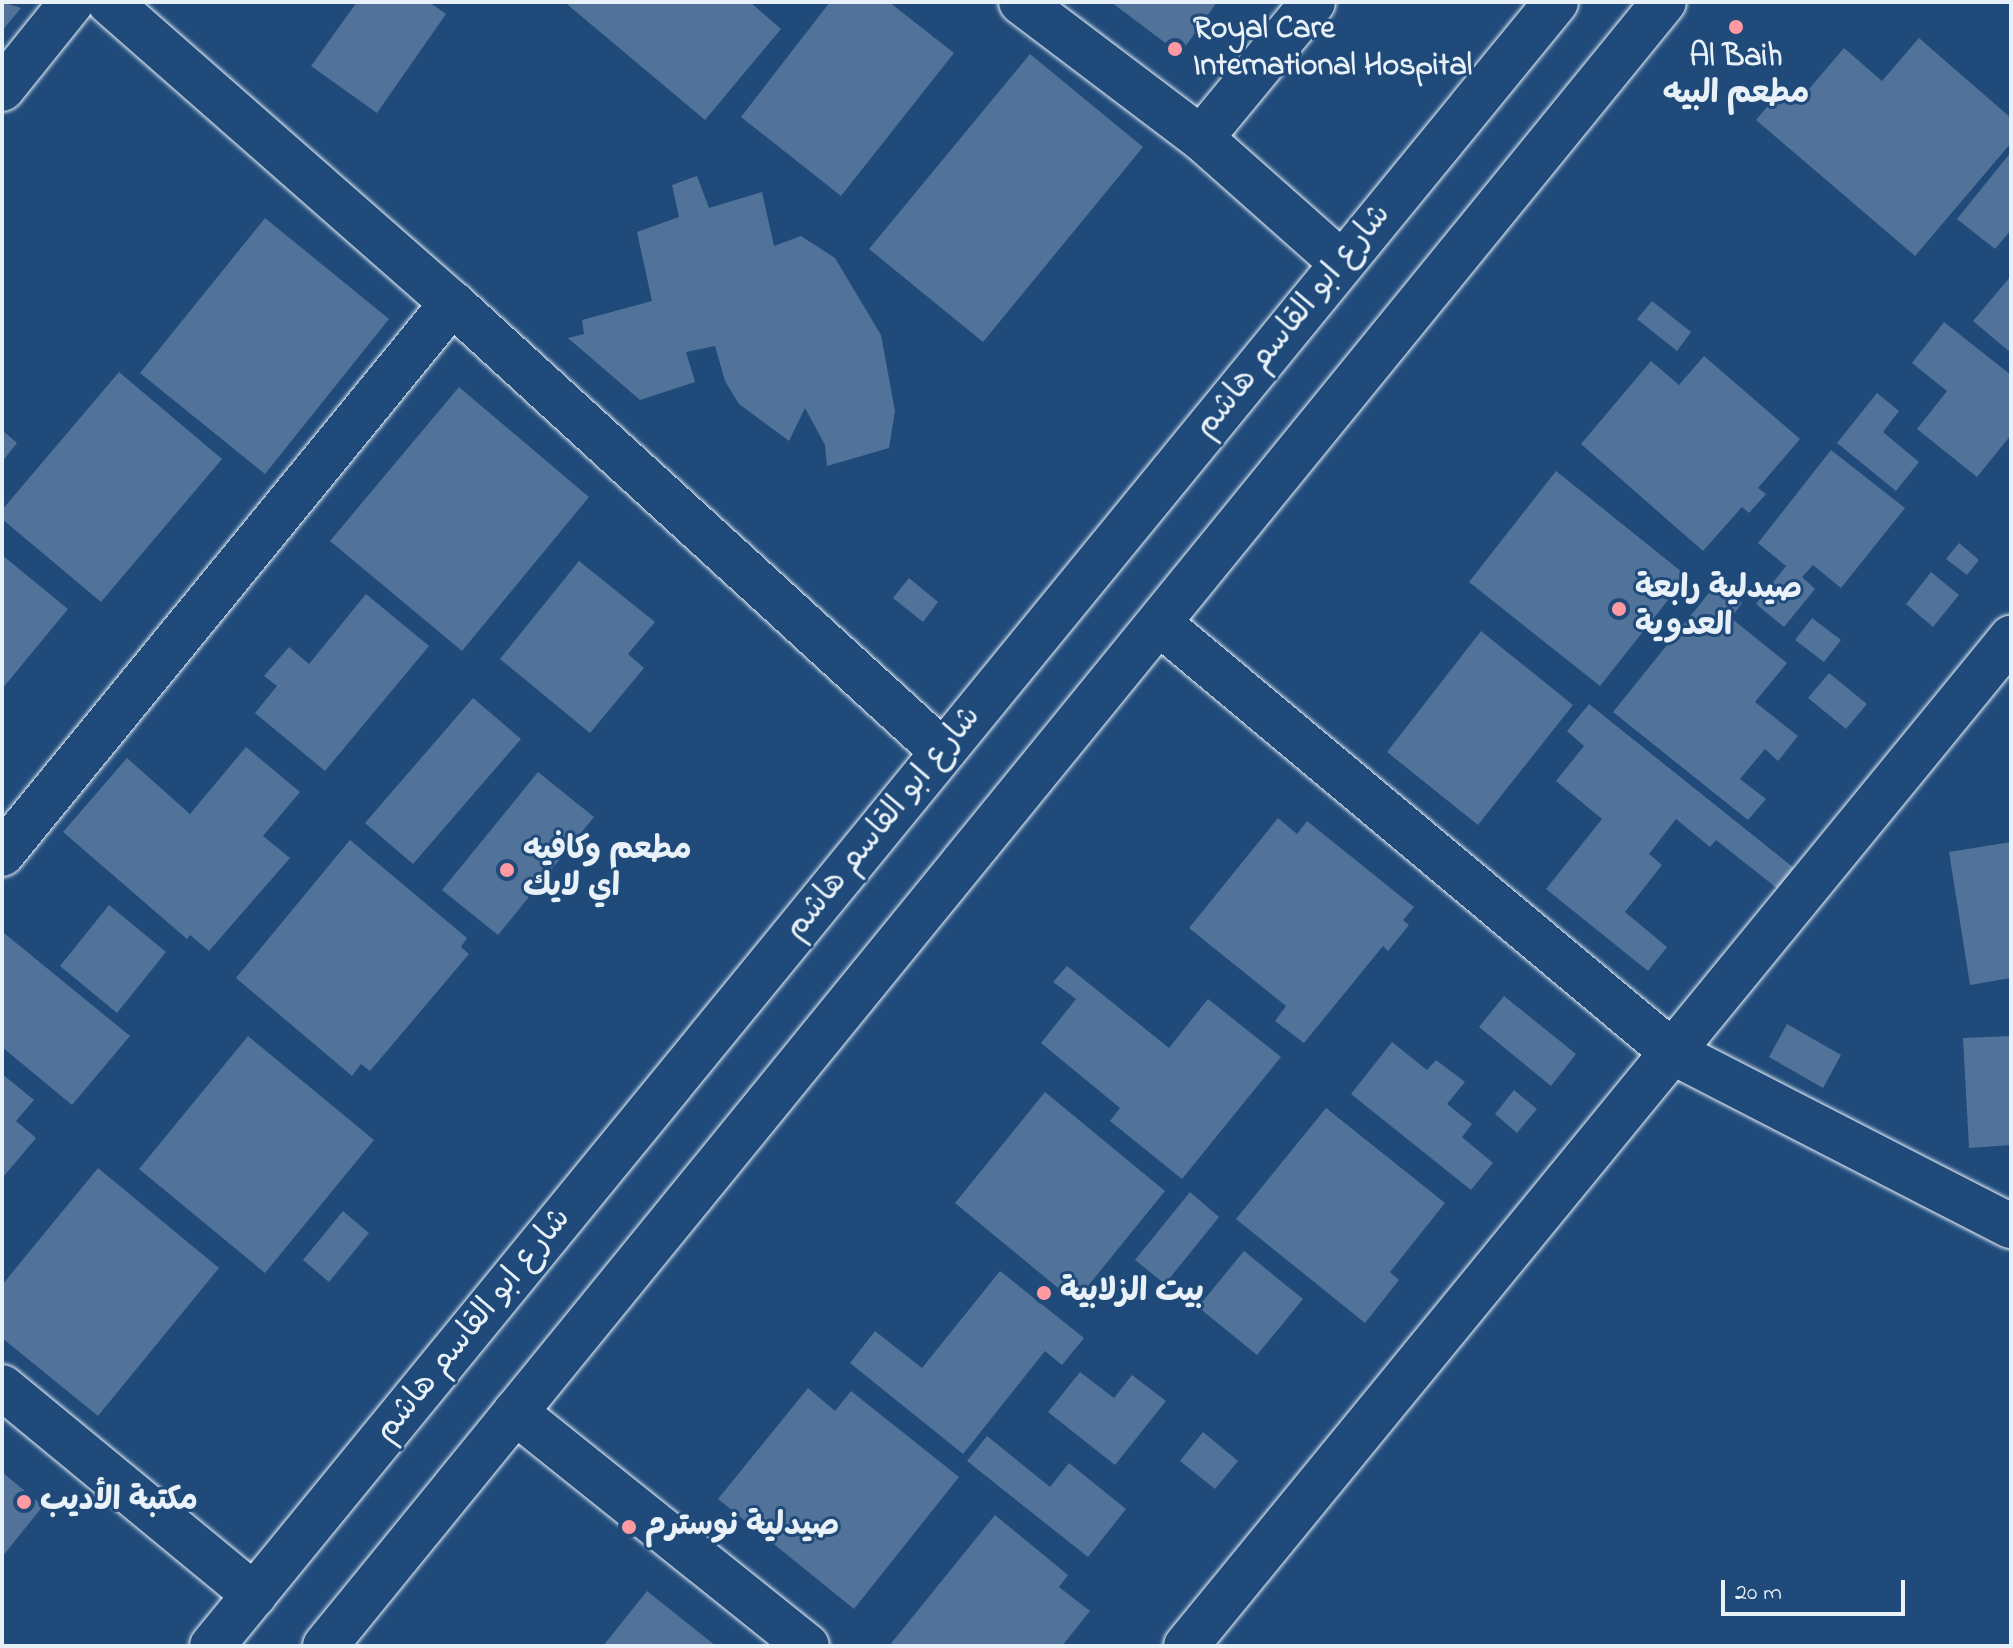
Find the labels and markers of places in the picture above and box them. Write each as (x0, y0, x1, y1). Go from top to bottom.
place label: Royal Care International Hospital (1193, 12, 1472, 87)
marker: Al Baih مطعم البيه (1727, 18, 1745, 36)
marker: Royal Care International Hospital (1164, 38, 1186, 60)
place label: Al Baih مطعم البيه (1663, 40, 1809, 115)
place label: صيدلية رابعة العدوية (1635, 572, 1802, 647)
marker: صيدلية رابعة العدوية (1610, 600, 1628, 618)
place label: مطعم وكافيه اي لايك (523, 833, 692, 908)
marker: مطعم وكافيه اي لايك (498, 861, 516, 879)
place label: بيت الزلابية (1060, 1274, 1204, 1312)
marker: بيت الزلابية (1035, 1284, 1053, 1302)
place label: مكتبة الأديب (40, 1483, 198, 1521)
marker: مكتبة الأديب (15, 1493, 33, 1511)
place label: صيدلية نوسترم (645, 1508, 839, 1546)
marker: صيدلية نوسترم (620, 1518, 638, 1536)

